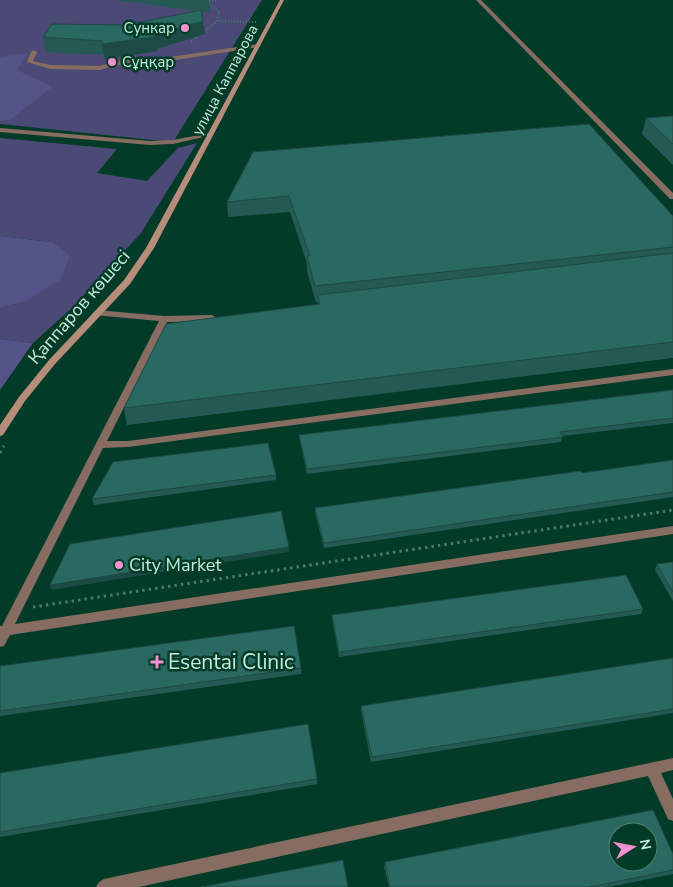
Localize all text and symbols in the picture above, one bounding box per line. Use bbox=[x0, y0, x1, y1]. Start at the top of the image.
place label: Сункар bbox=[124, 18, 175, 38]
street label: улица Каппарова bbox=[187, 21, 263, 139]
marker: Сункар bbox=[179, 22, 191, 34]
place label: Сұңқар bbox=[122, 52, 174, 72]
marker: Сұңқар bbox=[106, 56, 118, 68]
street label: Қаппаров көшесі bbox=[23, 245, 135, 369]
place label: City Market bbox=[129, 553, 222, 577]
marker: City Market bbox=[113, 559, 125, 571]
place label: Esentai Clinic bbox=[168, 648, 294, 676]
marker: Esentai Clinic bbox=[150, 655, 164, 669]
north arrow bbox=[608, 822, 658, 872]
text: N bbox=[635, 838, 656, 852]

